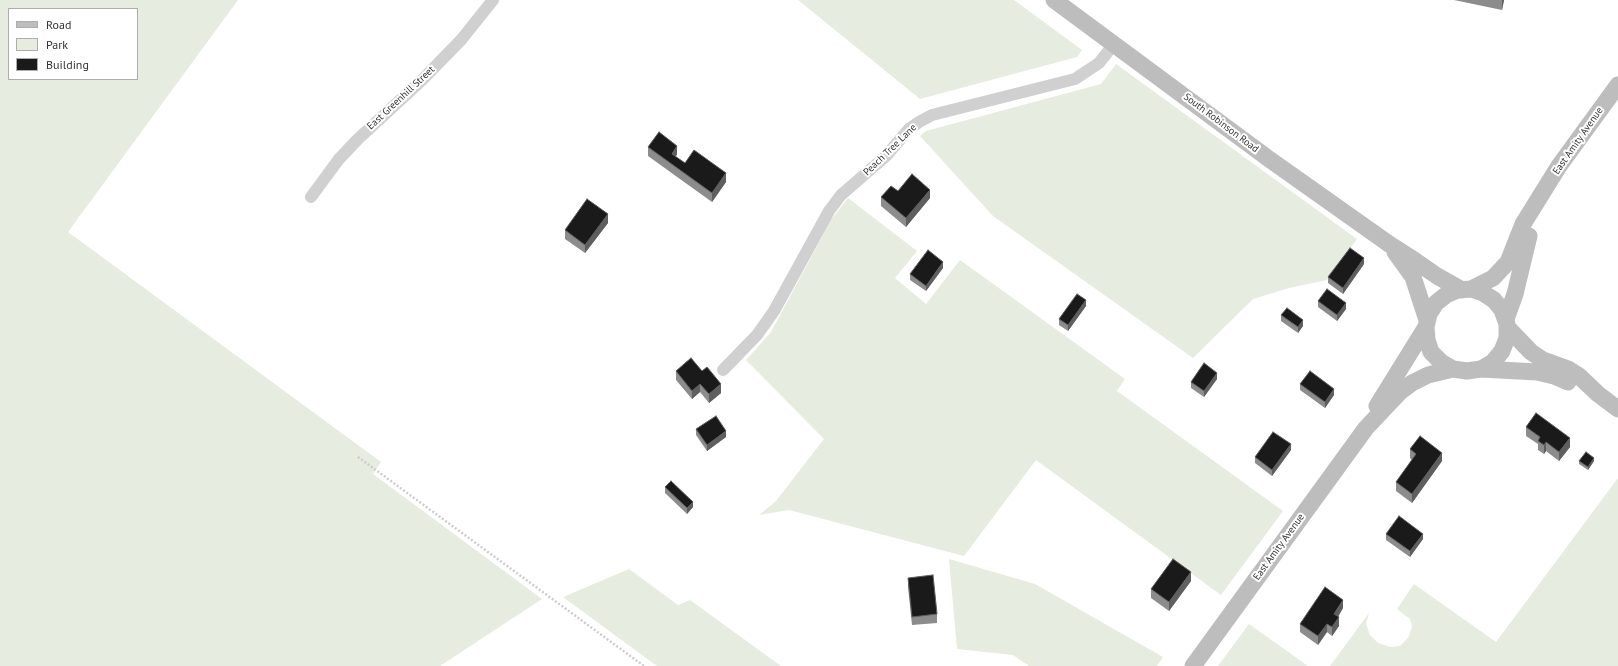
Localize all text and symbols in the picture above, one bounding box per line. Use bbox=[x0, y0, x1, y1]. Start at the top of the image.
legend bbox=[8, 8, 138, 80]
text: Road bbox=[46, 17, 71, 32]
text: Park bbox=[46, 37, 68, 52]
text: Building bbox=[46, 57, 89, 72]
street label: East Greenhill Street bbox=[365, 64, 437, 132]
street label: South Robinson Road bbox=[1181, 91, 1261, 155]
street label: East Amity Avenue bbox=[1550, 105, 1606, 177]
street label: Peach Tree Lane bbox=[861, 122, 919, 178]
street label: East Amity Avenue bbox=[1251, 511, 1307, 583]

